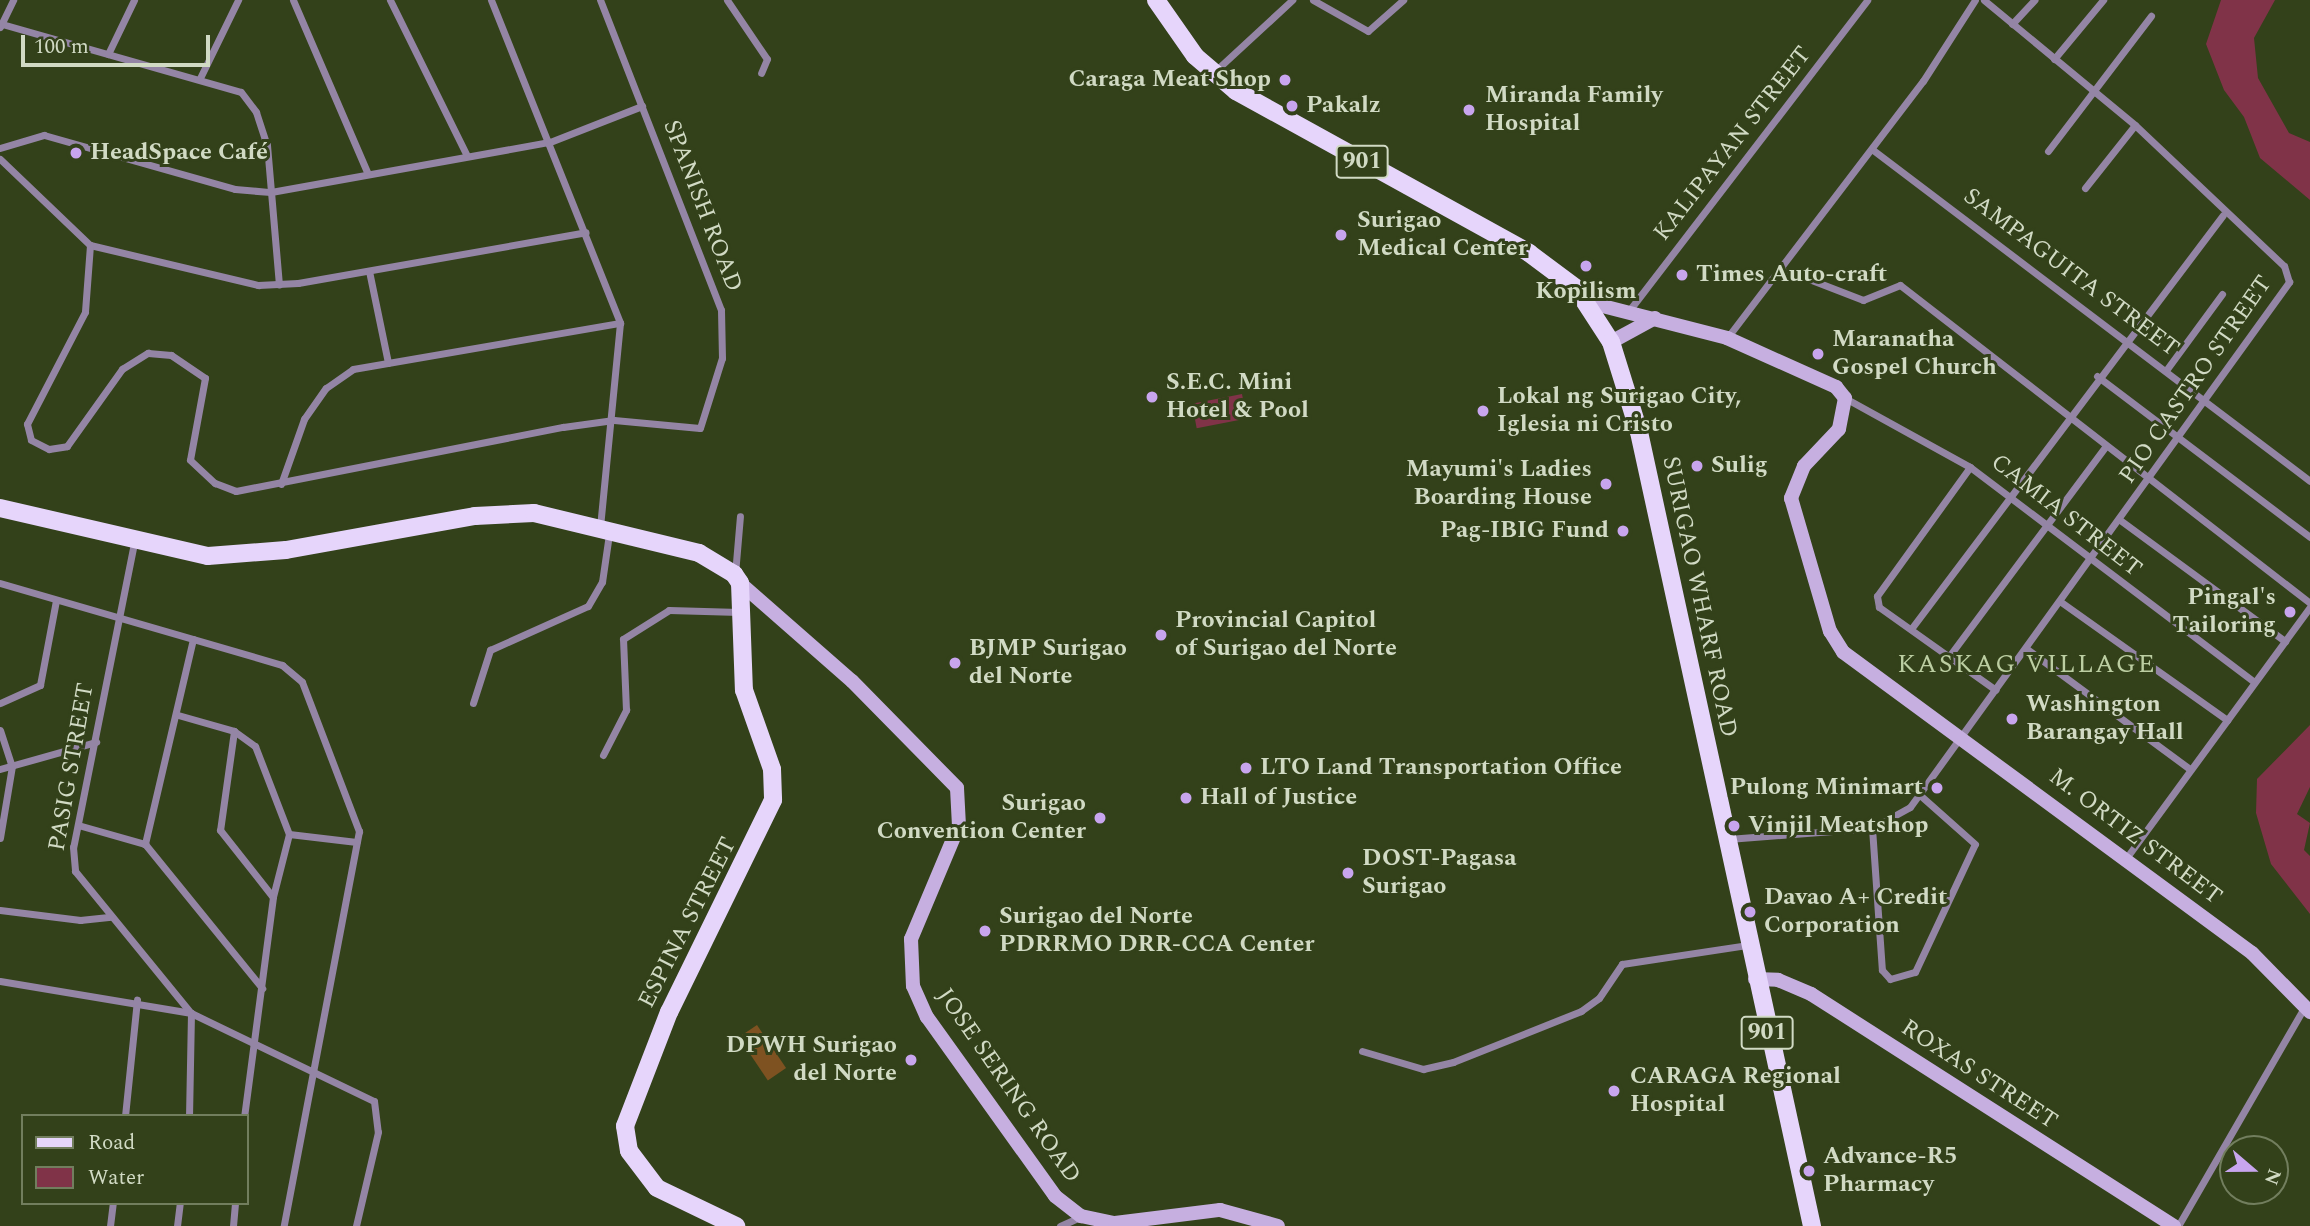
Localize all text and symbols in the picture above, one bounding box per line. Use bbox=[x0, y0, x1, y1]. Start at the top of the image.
scale bar bbox=[24, 21, 214, 65]
text: 100 m bbox=[34, 31, 89, 63]
street label: KALIPAYAN STREET bbox=[1648, 41, 1818, 247]
place label: Caraga Meat Shop bbox=[1068, 66, 1271, 94]
marker: Caraga Meat Shop bbox=[1277, 72, 1293, 88]
place label: Miranda Family Hospital bbox=[1485, 82, 1663, 138]
place label: Pakalz bbox=[1306, 92, 1381, 120]
marker: Pakalz bbox=[1284, 98, 1300, 114]
marker: Miranda Family Hospital bbox=[1459, 100, 1479, 120]
street label: SPANISH ROAD bbox=[656, 116, 748, 296]
place label: HeadSpace Café bbox=[90, 139, 268, 167]
road number: 901 bbox=[1334, 142, 1390, 182]
marker: HeadSpace Café bbox=[68, 145, 84, 161]
street label: SAMPAGUITA STREET bbox=[1957, 182, 2185, 364]
place label: Surigao Medical Center bbox=[1357, 207, 1528, 263]
marker: Surigao Medical Center bbox=[1331, 225, 1351, 245]
marker: Kopilism bbox=[1578, 258, 1594, 274]
place label: Times Auto-craft bbox=[1696, 261, 1887, 289]
marker: Times Auto-craft bbox=[1674, 267, 1690, 283]
street label: PIO CASTRO STREET bbox=[2113, 270, 2279, 490]
place label: Kopilism bbox=[1535, 278, 1637, 306]
place label: Maranatha Gospel Church bbox=[1832, 326, 1997, 382]
marker: Maranatha Gospel Church bbox=[1810, 346, 1826, 362]
place label: S.E.C. Mini Hotel & Pool bbox=[1166, 369, 1309, 425]
place label: Lokal ng Surigao City, Iglesia ni Cristo bbox=[1497, 383, 1742, 439]
marker: S.E.C. Mini Hotel & Pool bbox=[1144, 389, 1160, 405]
marker: Lokal ng Surigao City, Iglesia ni Cristo bbox=[1475, 403, 1491, 419]
street label: CAMIA STREET bbox=[1985, 448, 2147, 584]
place label: Sulig bbox=[1711, 452, 1768, 480]
street label: SURIGAO WHARF ROAD bbox=[1655, 454, 1743, 740]
place label: Mayumi's Ladies Boarding House bbox=[1406, 456, 1592, 512]
marker: Sulig bbox=[1689, 458, 1705, 474]
marker: Mayumi's Ladies Boarding House bbox=[1598, 476, 1614, 492]
place label: Pag-IBIG Fund bbox=[1440, 517, 1609, 545]
marker: Pag-IBIG Fund bbox=[1615, 523, 1631, 539]
place label: Pingal's Tailoring bbox=[2173, 584, 2276, 640]
marker: Pingal's Tailoring bbox=[2282, 604, 2298, 620]
place label: Provincial Capitol of Surigao del Norte bbox=[1175, 607, 1397, 663]
marker: Provincial Capitol of Surigao del Norte bbox=[1153, 627, 1169, 643]
place label: BJMP Surigao del Norte bbox=[969, 635, 1127, 691]
district label: KASKAG VILLAGE bbox=[1899, 649, 2155, 681]
marker: BJMP Surigao del Norte bbox=[947, 655, 963, 671]
street label: PASIG STREET bbox=[43, 681, 101, 853]
place label: Washington Barangay Hall bbox=[2026, 691, 2184, 747]
marker: Washington Barangay Hall bbox=[2004, 711, 2020, 727]
place label: LTO Land Transportation Office bbox=[1260, 754, 1622, 782]
marker: LTO Land Transportation Office bbox=[1238, 760, 1254, 776]
street label: M. ORTIZ STREET bbox=[2043, 763, 2227, 911]
place label: Pulong Minimart bbox=[1730, 774, 1923, 802]
marker: Pulong Minimart bbox=[1929, 780, 1945, 796]
place label: Hall of Justice bbox=[1200, 784, 1357, 812]
place label: Surigao Convention Center bbox=[877, 790, 1086, 846]
marker: Hall of Justice bbox=[1178, 790, 1194, 806]
marker: Surigao Convention Center bbox=[1092, 810, 1108, 826]
place label: Vinjil Meatshop bbox=[1748, 812, 1928, 840]
marker: Vinjil Meatshop bbox=[1726, 818, 1742, 834]
street label: ESPINA STREET bbox=[633, 833, 743, 1013]
place label: DOST-Pagasa Surigao bbox=[1362, 845, 1517, 901]
marker: DOST-Pagasa Surigao bbox=[1340, 865, 1356, 881]
place label: Davao A+ Credit Corporation bbox=[1764, 884, 1947, 940]
place label: Surigao del Norte PDRRMO DRR-CCA Center bbox=[999, 903, 1315, 959]
marker: Davao A+ Credit Corporation bbox=[1742, 904, 1758, 920]
marker: Surigao del Norte PDRRMO DRR-CCA Center bbox=[977, 923, 993, 939]
street label: JOSE SERING ROAD bbox=[930, 983, 1086, 1189]
road number: 901 bbox=[1739, 1014, 1795, 1052]
street label: ROXAS STREET bbox=[1895, 1014, 2063, 1136]
place label: DPWH Surigao del Norte bbox=[726, 1032, 897, 1088]
marker: DPWH Surigao del Norte bbox=[903, 1052, 919, 1068]
place label: CARAGA Regional Hospital bbox=[1630, 1063, 1841, 1119]
marker: CARAGA Regional Hospital bbox=[1604, 1081, 1624, 1101]
legend bbox=[21, 1114, 248, 1205]
text: Road bbox=[88, 1127, 135, 1159]
north arrow bbox=[2219, 1135, 2289, 1205]
place label: Advance-R5 Pharmacy bbox=[1823, 1143, 1957, 1199]
text: Water bbox=[88, 1162, 144, 1194]
marker: Advance-R5 Pharmacy bbox=[1801, 1163, 1817, 1179]
text: N bbox=[2256, 1164, 2289, 1189]

